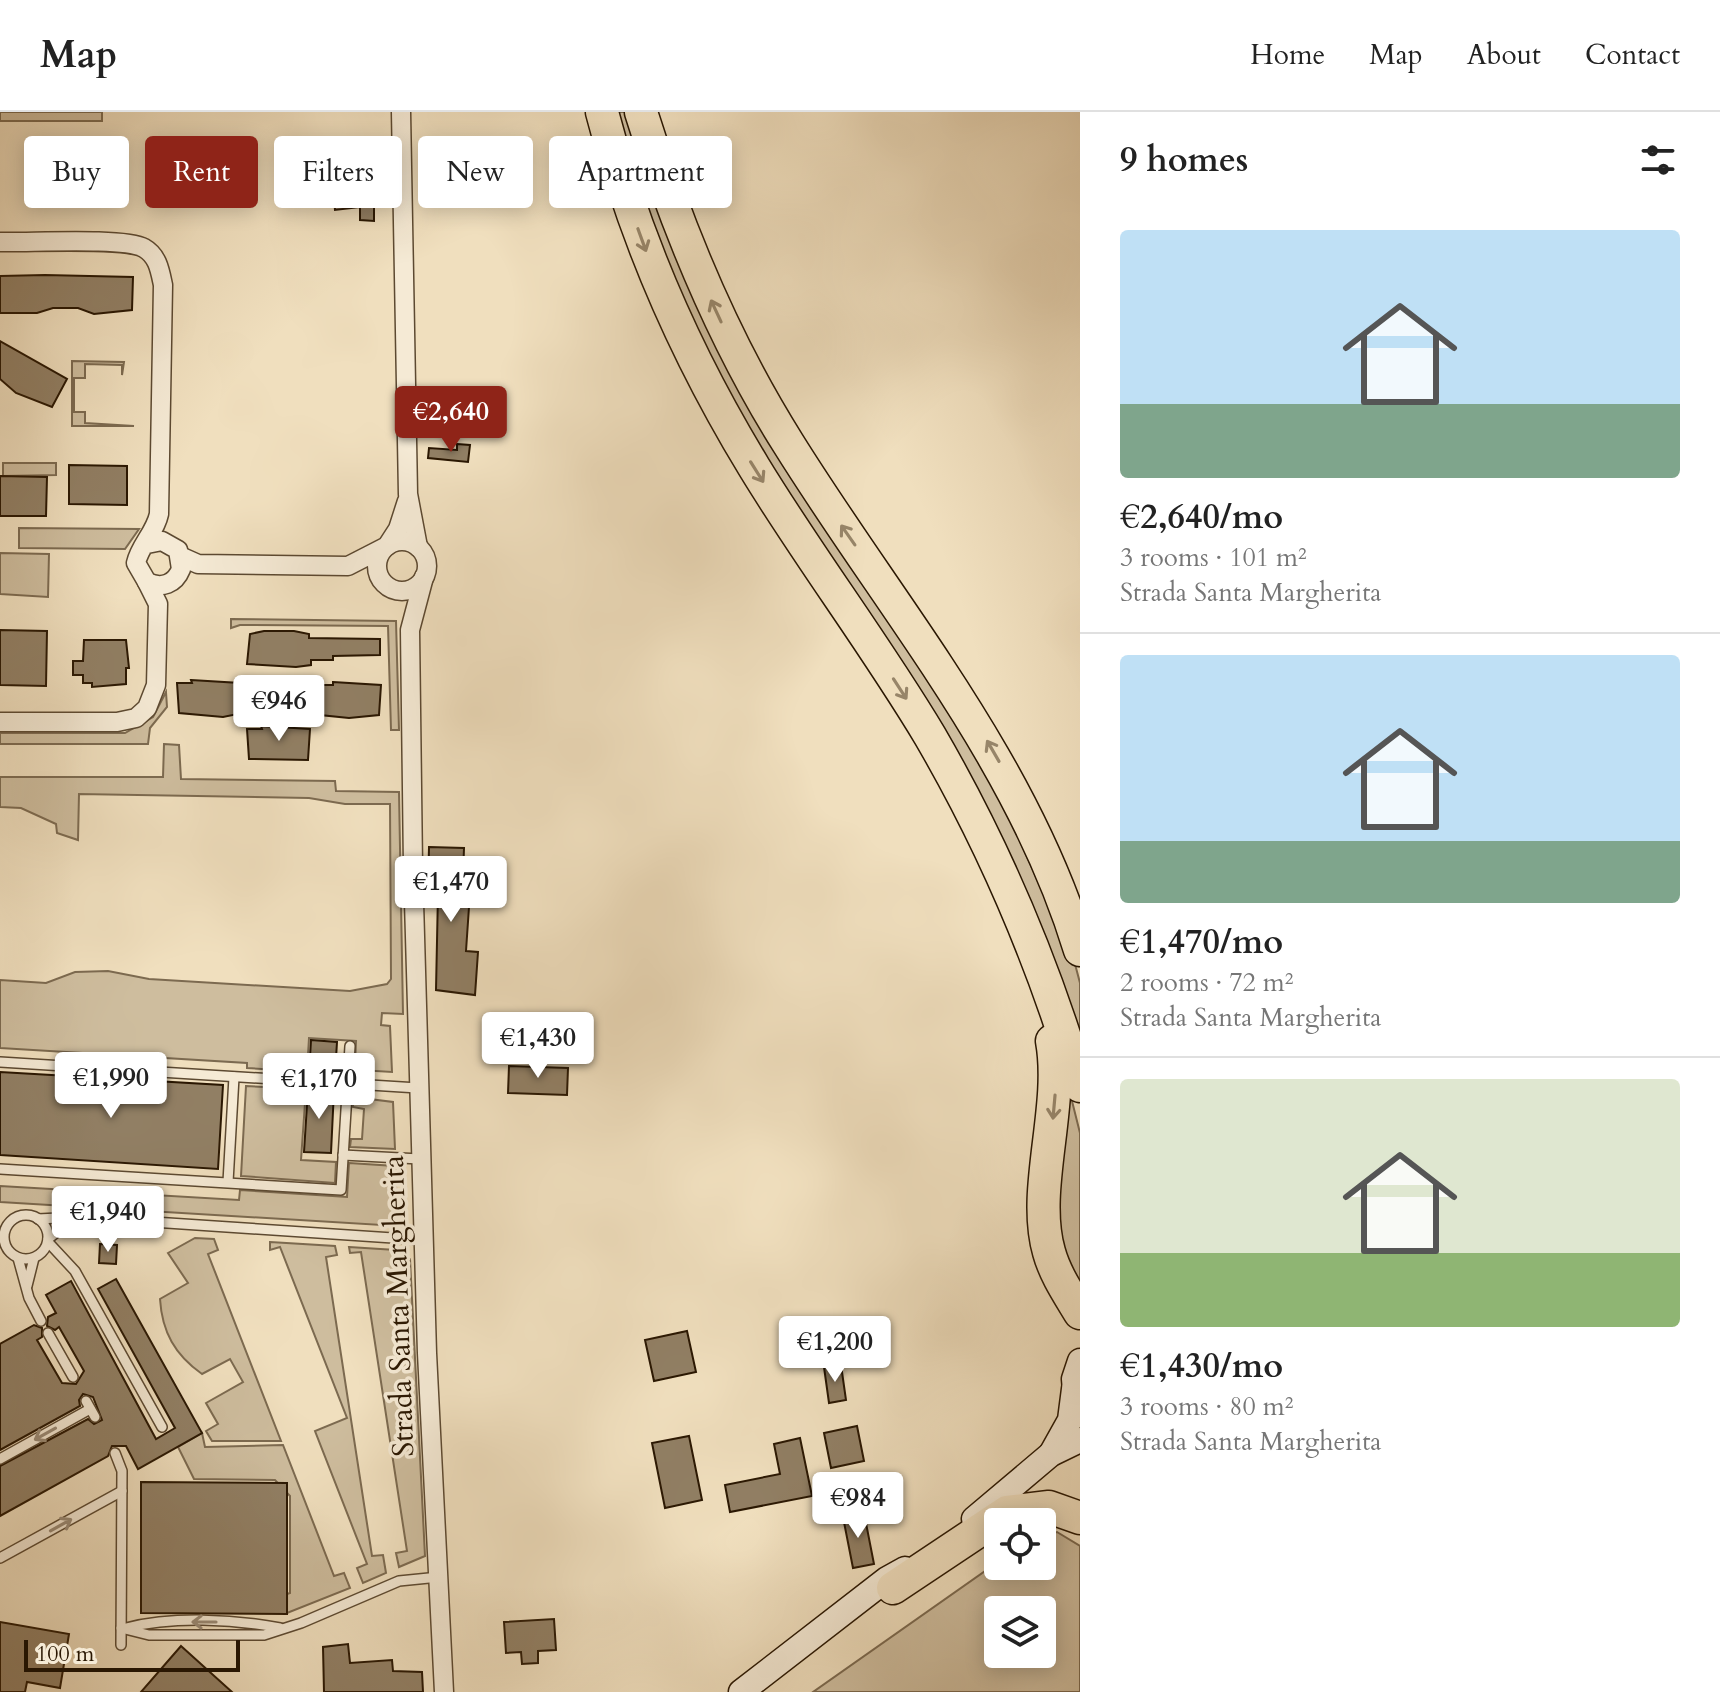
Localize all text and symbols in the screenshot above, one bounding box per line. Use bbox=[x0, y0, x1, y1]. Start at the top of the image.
text: Map bbox=[40, 29, 117, 81]
text: Home bbox=[1250, 36, 1325, 74]
text: Map bbox=[1369, 36, 1423, 74]
text: About bbox=[1467, 36, 1541, 74]
text: Contact bbox=[1585, 36, 1680, 74]
chip: Buy bbox=[24, 136, 129, 208]
chip: Rent bbox=[145, 136, 258, 208]
chip: Filters bbox=[274, 136, 402, 208]
chip: New bbox=[418, 136, 533, 208]
chip: Apartment bbox=[549, 136, 732, 208]
text: 9 homes bbox=[1120, 137, 1248, 183]
icon: filters bbox=[1636, 138, 1680, 182]
one-way arrow bbox=[636, 227, 651, 252]
icon: home bbox=[1328, 282, 1472, 426]
one-way arrow bbox=[708, 300, 723, 324]
pin: €2,640 bbox=[386, 386, 516, 454]
text: €2,640 bbox=[413, 394, 489, 429]
one-way arrow bbox=[750, 460, 766, 483]
text: €2,640/mo bbox=[1120, 494, 1283, 540]
one-way arrow bbox=[840, 524, 856, 546]
text: 3 rooms · 101 m² bbox=[1120, 540, 1307, 575]
text: Strada Santa Margherita bbox=[1120, 575, 1382, 610]
pin: €946 bbox=[232, 675, 326, 743]
one-way arrow bbox=[892, 678, 909, 700]
text: €946 bbox=[251, 683, 307, 718]
icon: home bbox=[1328, 707, 1472, 851]
one-way arrow bbox=[985, 740, 1001, 763]
pin: €1,470 bbox=[386, 856, 516, 924]
text: €1,470 bbox=[413, 864, 489, 899]
text: €1,470/mo bbox=[1120, 919, 1283, 965]
text: 2 rooms · 72 m² bbox=[1120, 965, 1293, 1000]
text: Strada Santa Margherita bbox=[1120, 1000, 1382, 1035]
pin: €1,430 bbox=[473, 1012, 603, 1080]
text: €1,430 bbox=[500, 1020, 576, 1055]
pin: €1,990 bbox=[46, 1052, 176, 1120]
pin: €1,170 bbox=[254, 1053, 384, 1121]
text: €1,990 bbox=[73, 1060, 149, 1095]
text: €1,170 bbox=[281, 1061, 357, 1096]
one-way arrow bbox=[1046, 1093, 1061, 1120]
icon: home bbox=[1328, 1131, 1472, 1275]
street label: Strada Santa Margherita bbox=[373, 1154, 424, 1458]
pin: €1,940 bbox=[43, 1186, 173, 1254]
text: €1,940 bbox=[70, 1194, 146, 1229]
pin: €1,200 bbox=[770, 1316, 900, 1384]
text: €1,200 bbox=[797, 1324, 873, 1359]
text: €1,430/mo bbox=[1120, 1343, 1283, 1389]
text: 3 rooms · 80 m² bbox=[1120, 1389, 1293, 1424]
text: Strada Santa Margherita bbox=[1120, 1424, 1382, 1459]
one-way arrow bbox=[34, 1426, 57, 1442]
pin: €984 bbox=[811, 1472, 905, 1540]
text: €984 bbox=[830, 1480, 886, 1515]
map controls bbox=[984, 1508, 1056, 1668]
button: locate bbox=[984, 1508, 1056, 1580]
one-way arrow bbox=[49, 1516, 72, 1532]
button: layers bbox=[984, 1596, 1056, 1668]
one-way arrow bbox=[191, 1614, 218, 1630]
scale bar bbox=[24, 1636, 240, 1672]
text: 100 m bbox=[36, 1639, 94, 1669]

